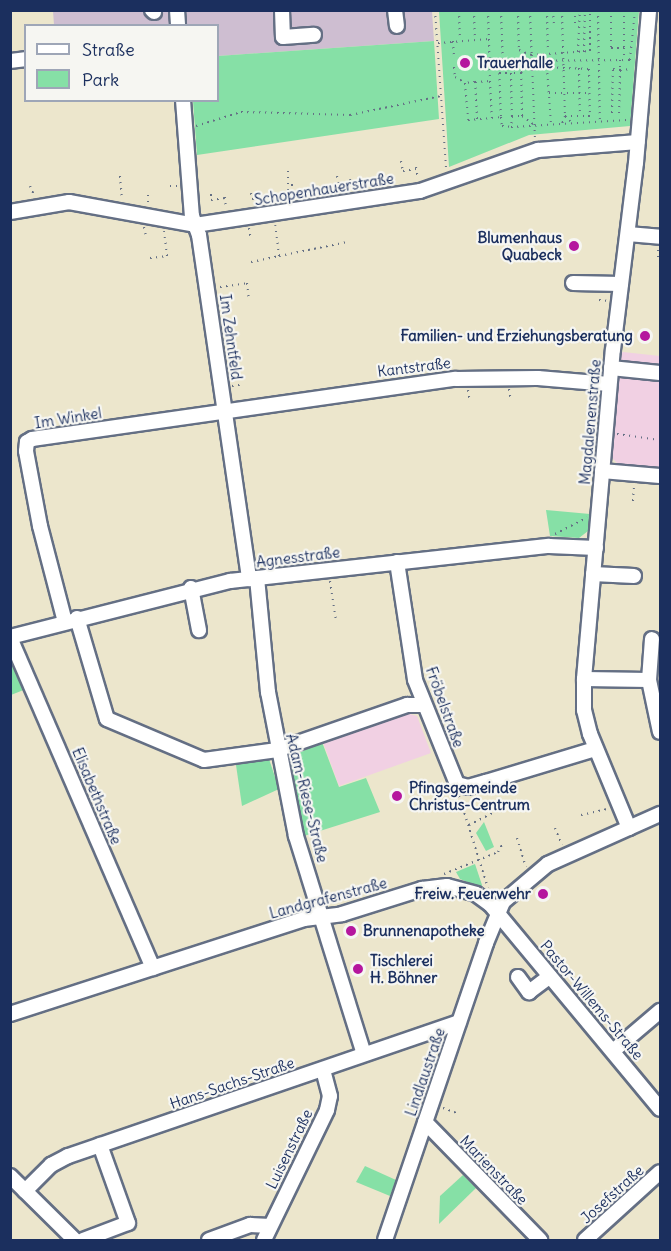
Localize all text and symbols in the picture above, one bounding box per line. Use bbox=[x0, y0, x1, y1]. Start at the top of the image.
legend bbox=[24, 24, 219, 102]
text: Straße bbox=[82, 38, 135, 61]
place label: Trauerhalle bbox=[477, 54, 553, 72]
marker: Trauerhalle bbox=[458, 56, 472, 70]
text: Park bbox=[82, 68, 119, 91]
street label: Schopenhauerstraße bbox=[253, 169, 395, 209]
place label: Blumenhaus Quabeck bbox=[477, 228, 562, 263]
marker: Blumenhaus Quabeck bbox=[567, 239, 581, 253]
street label: Im Zehntfeld bbox=[216, 293, 246, 381]
place label: Familien- und Erziehungsberatung bbox=[401, 327, 633, 345]
marker: Familien- und Erziehungsberatung bbox=[638, 329, 652, 343]
street label: Kantstraße bbox=[376, 354, 452, 380]
street label: Magdalenenstraße bbox=[576, 359, 604, 485]
street label: Im Winkel bbox=[33, 404, 103, 432]
street label: Agnesstraße bbox=[255, 543, 341, 571]
street label: Fröbelstraße bbox=[422, 664, 468, 750]
street label: Adam-Riese-Straße bbox=[282, 732, 332, 864]
street label: Elisabethstraße bbox=[68, 745, 126, 847]
place label: Pfingsgemeinde Christus-Centrum bbox=[409, 778, 530, 813]
marker: Pfingsgemeinde Christus-Centrum bbox=[390, 789, 404, 803]
street label: Landgrafenstraße bbox=[267, 874, 389, 922]
place label: Freiw. Feuerwehr bbox=[415, 885, 531, 903]
marker: Freiw. Feuerwehr bbox=[536, 887, 550, 901]
place label: Brunnenapotheke bbox=[363, 922, 485, 940]
marker: Brunnenapotheke bbox=[344, 924, 358, 938]
street label: Pastor-Willems-Straße bbox=[537, 937, 647, 1063]
place label: Tischlerei H. Böhner bbox=[370, 951, 437, 986]
marker: Tischlerei H. Böhner bbox=[351, 962, 365, 976]
street label: Lindlaustraße bbox=[401, 1025, 449, 1119]
street label: Hans-Sachs-Straße bbox=[167, 1053, 297, 1113]
street label: Luisenstraße bbox=[262, 1106, 316, 1192]
street label: Marienstraße bbox=[456, 1132, 532, 1208]
street label: Josefstraße bbox=[577, 1161, 647, 1227]

